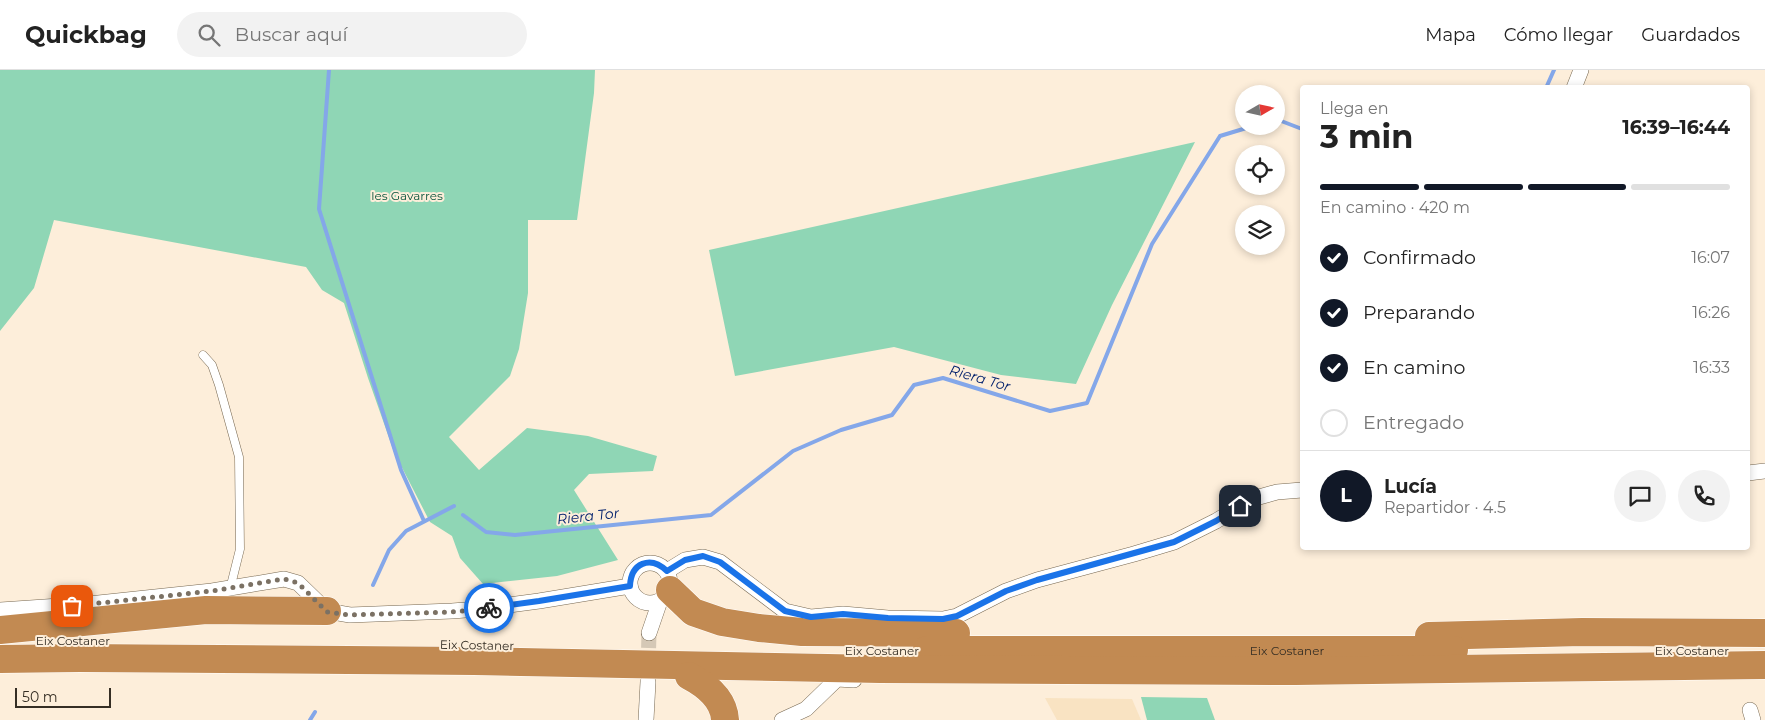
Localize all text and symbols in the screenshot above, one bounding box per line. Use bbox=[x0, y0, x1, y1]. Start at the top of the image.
search box bbox=[177, 12, 527, 57]
text: Quickbag bbox=[25, 20, 147, 49]
icon: search bbox=[195, 21, 223, 49]
text: Buscar aquí bbox=[235, 23, 348, 46]
text: Mapa bbox=[1425, 24, 1476, 46]
text: Cómo llegar bbox=[1504, 24, 1613, 46]
text: Guardados bbox=[1641, 24, 1740, 46]
north arrow bbox=[1235, 85, 1285, 135]
map controls bbox=[1235, 85, 1285, 255]
text: Llega en bbox=[1320, 99, 1388, 118]
text: 16:39–16:44 bbox=[1622, 116, 1730, 139]
text: 3 min bbox=[1320, 117, 1413, 156]
button: locate bbox=[1235, 145, 1285, 195]
park label: les Gavarres bbox=[371, 188, 443, 203]
text: En camino · 420 m bbox=[1320, 198, 1470, 217]
button: layers bbox=[1235, 205, 1285, 255]
icon: check bbox=[1320, 244, 1348, 272]
text: Confirmado bbox=[1363, 246, 1476, 269]
text: 16:07 bbox=[1691, 248, 1730, 267]
icon: check bbox=[1320, 299, 1348, 327]
text: Preparando bbox=[1363, 301, 1475, 324]
text: 16:26 bbox=[1692, 303, 1730, 322]
icon: check bbox=[1320, 354, 1348, 382]
text: En camino bbox=[1363, 356, 1465, 379]
text: 16:33 bbox=[1693, 358, 1730, 377]
water label: Riera Tor bbox=[947, 361, 1013, 395]
text: Entregado bbox=[1363, 411, 1464, 434]
button: chat bbox=[1614, 470, 1666, 522]
button: phone bbox=[1678, 470, 1730, 522]
text: Lucía bbox=[1384, 475, 1437, 498]
text: L bbox=[1340, 484, 1352, 507]
pin bbox=[1219, 485, 1261, 527]
icon: home bbox=[1226, 492, 1254, 520]
text: Repartidor · 4.5 bbox=[1384, 498, 1506, 517]
water label: Riera Tor bbox=[556, 504, 620, 528]
courier bbox=[464, 583, 514, 633]
pin bbox=[51, 585, 93, 627]
icon: bag bbox=[58, 592, 86, 620]
icon: bike bbox=[475, 594, 503, 622]
street label: Eix Costaner bbox=[36, 633, 110, 648]
street label: Eix Costaner bbox=[440, 637, 514, 653]
street label: Eix Costaner bbox=[845, 643, 919, 658]
street label: Eix Costaner bbox=[1250, 643, 1324, 658]
street label: Eix Costaner bbox=[1655, 643, 1729, 658]
scale bar bbox=[15, 685, 111, 708]
text: 50 m bbox=[22, 688, 58, 706]

